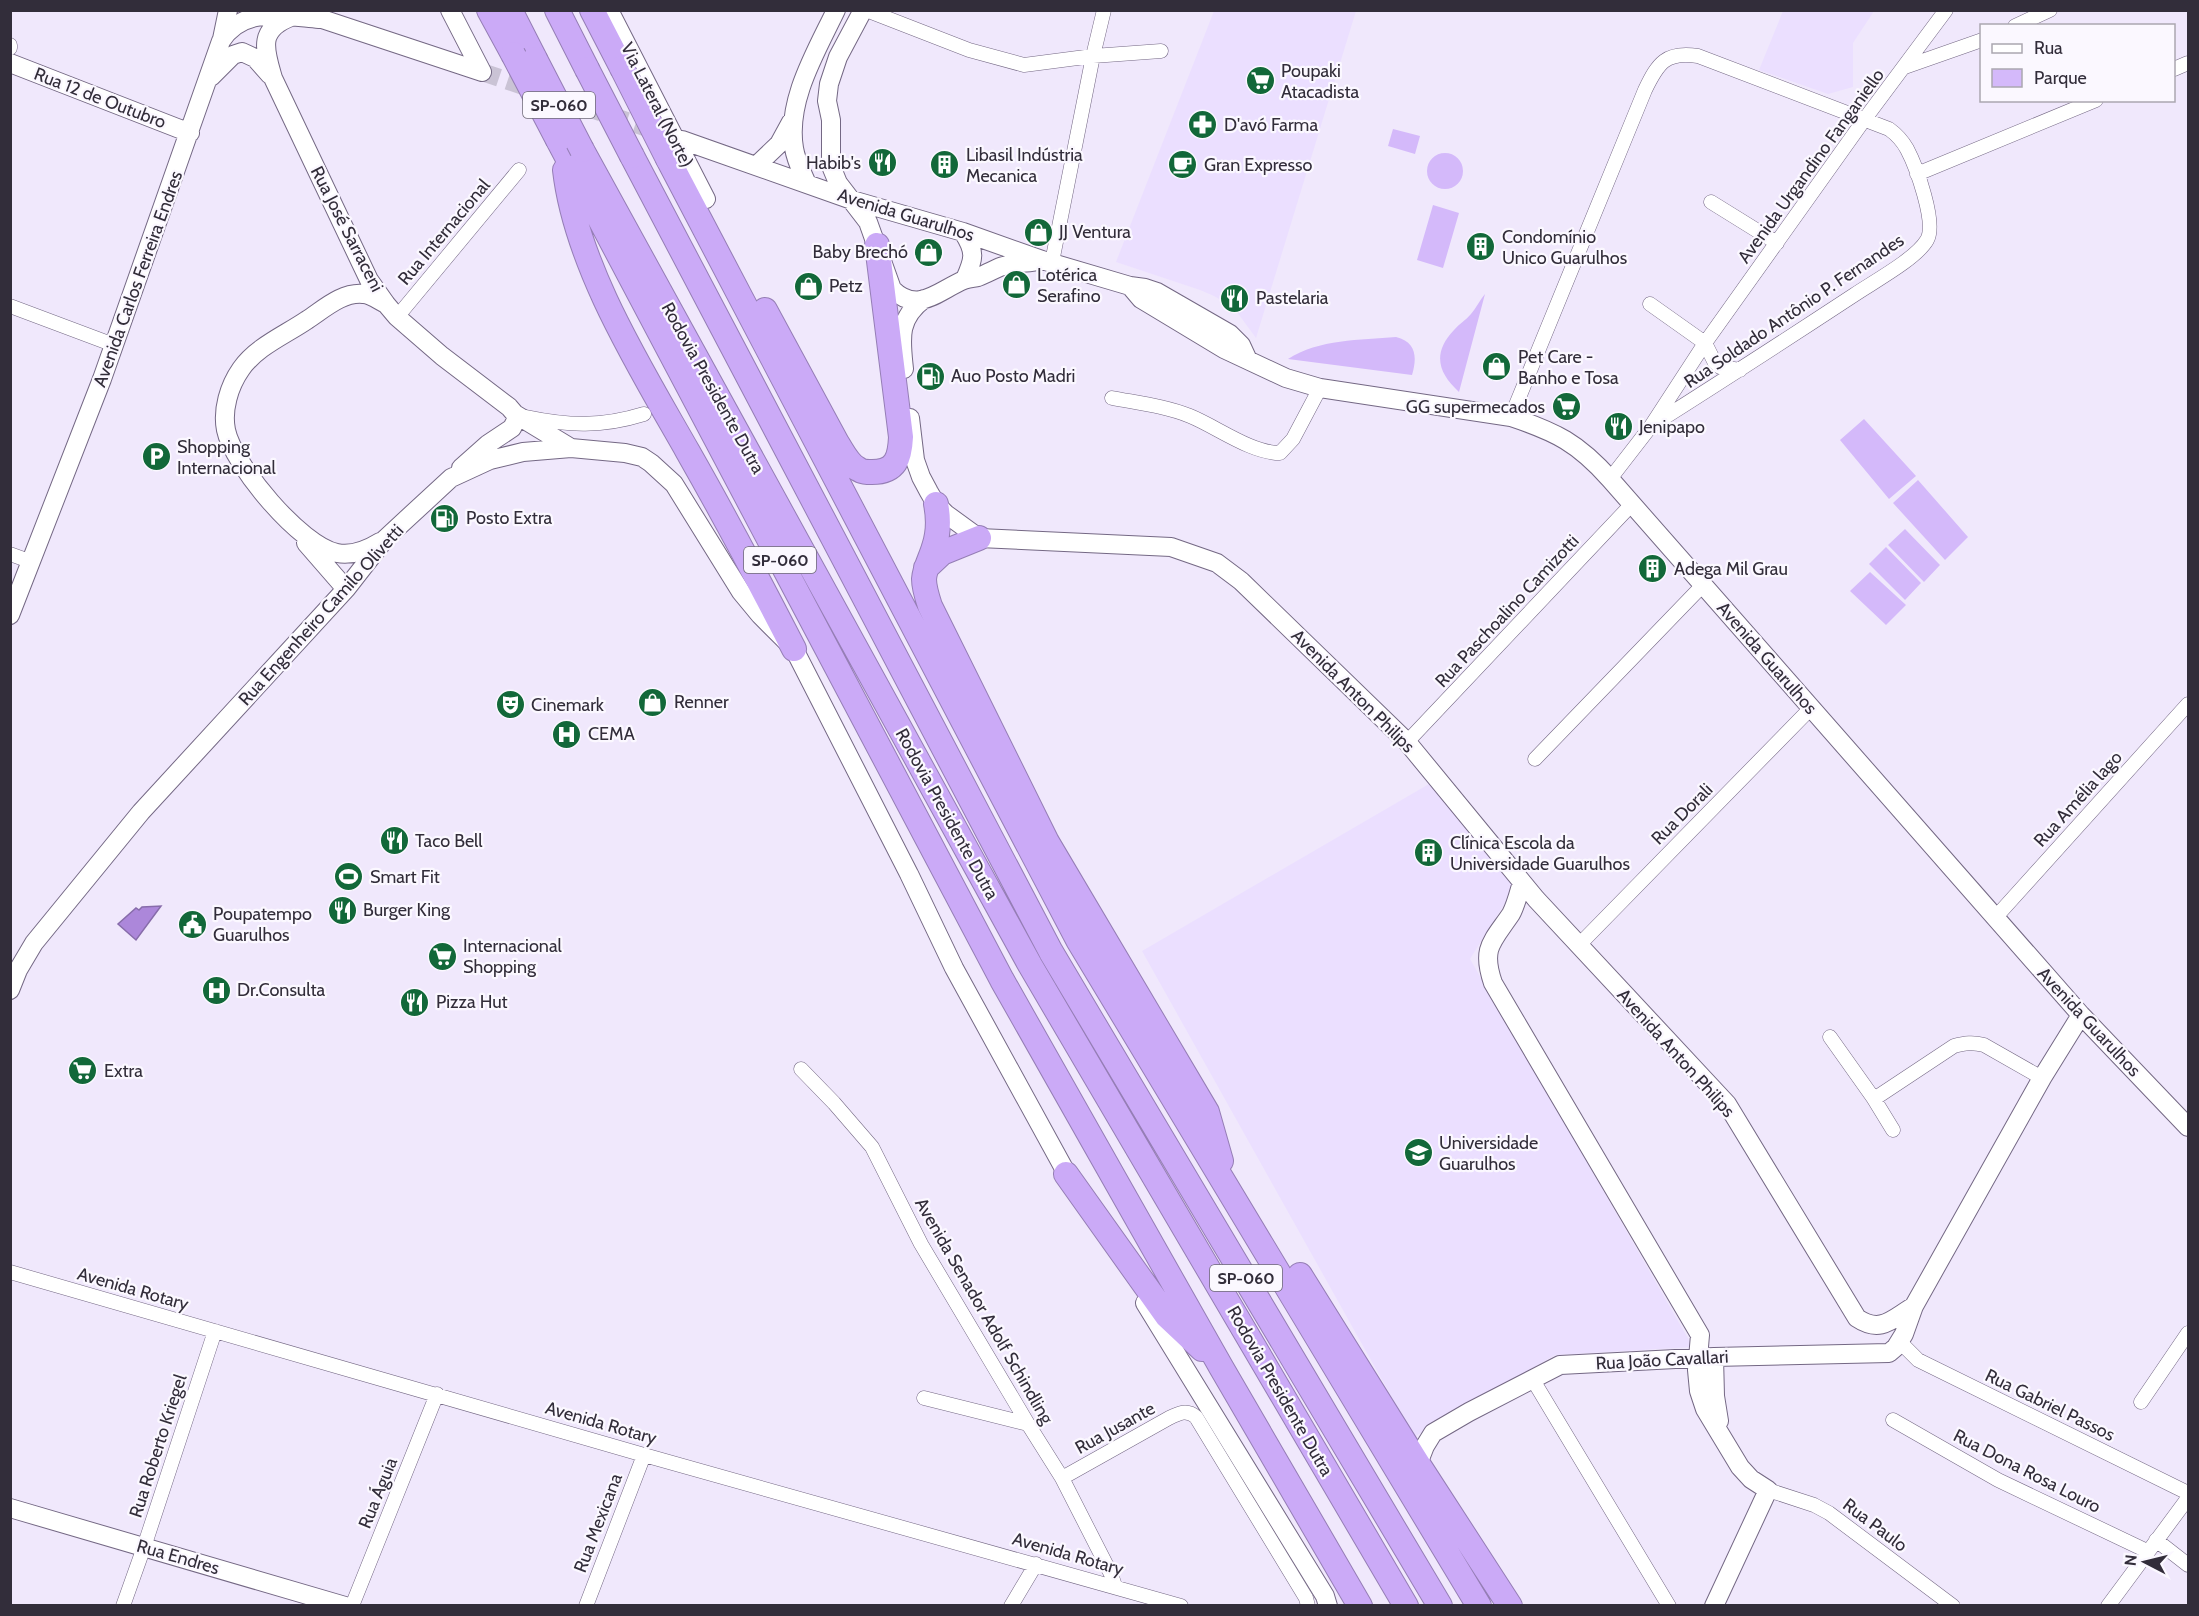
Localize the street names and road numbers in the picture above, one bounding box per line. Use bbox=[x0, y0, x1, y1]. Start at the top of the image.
street label: Via Lateral (Norte) bbox=[616, 39, 698, 171]
street label: Rua 12 de Outubro bbox=[31, 63, 169, 133]
street label: Avenida Urgandino Fanganiello bbox=[1733, 64, 1889, 267]
road number: SP-060 bbox=[523, 92, 595, 118]
street label: Rua José Sarraceni bbox=[306, 163, 388, 295]
street label: Avenida Carlos Ferreira Endres bbox=[89, 168, 187, 390]
street label: Rua Internacional bbox=[393, 174, 495, 289]
street label: Avenida Guarulhos bbox=[835, 184, 977, 246]
street label: Rua Soldado Antônio P. Fernandes bbox=[1680, 229, 1908, 393]
street label: Rodovia Presidente Dutra bbox=[657, 298, 769, 478]
street label: Rua Engenheiro Camilo Olivetti bbox=[234, 520, 408, 710]
street label: Rua Paschoalino Camizotti bbox=[1430, 530, 1584, 692]
road number: SP-060 bbox=[744, 547, 816, 573]
street label: Avenida Guarulhos bbox=[1712, 597, 1822, 719]
street label: Avenida Anton Philips bbox=[1287, 625, 1419, 757]
street label: Rodovia Presidente Dutra bbox=[891, 724, 1003, 904]
street label: Rua Amélia lago bbox=[2029, 746, 2127, 851]
street label: Rua Dorali bbox=[1647, 779, 1717, 849]
street label: Avenida Guarulhos bbox=[2033, 963, 2145, 1081]
street label: Avenida Anton Philips bbox=[1613, 984, 1739, 1122]
street label: Avenida Senador Adolf Schindling bbox=[910, 1194, 1058, 1429]
street label: Avenida Rotary bbox=[75, 1263, 191, 1315]
road number: SP-060 bbox=[1210, 1265, 1282, 1291]
street label: Rodovia Presidente Dutra bbox=[1222, 1302, 1338, 1480]
street label: Rua João Cavallari bbox=[1595, 1346, 1729, 1374]
street label: Rua Gabriel Passos bbox=[1982, 1364, 2118, 1446]
street label: Rua Roberto Kriegel bbox=[124, 1371, 192, 1520]
street label: Avenida Rotary bbox=[543, 1397, 659, 1449]
street label: Rua Jusante bbox=[1071, 1397, 1159, 1459]
street label: Rua Dona Rosa Louro bbox=[1950, 1424, 2104, 1518]
street label: Rua Águia bbox=[354, 1454, 402, 1532]
street label: Rua Mexicana bbox=[569, 1470, 627, 1576]
street label: Rua Paulo bbox=[1838, 1494, 1912, 1556]
street label: Avenida Rotary bbox=[1010, 1528, 1126, 1580]
street label: Rua Endres bbox=[134, 1535, 222, 1579]

